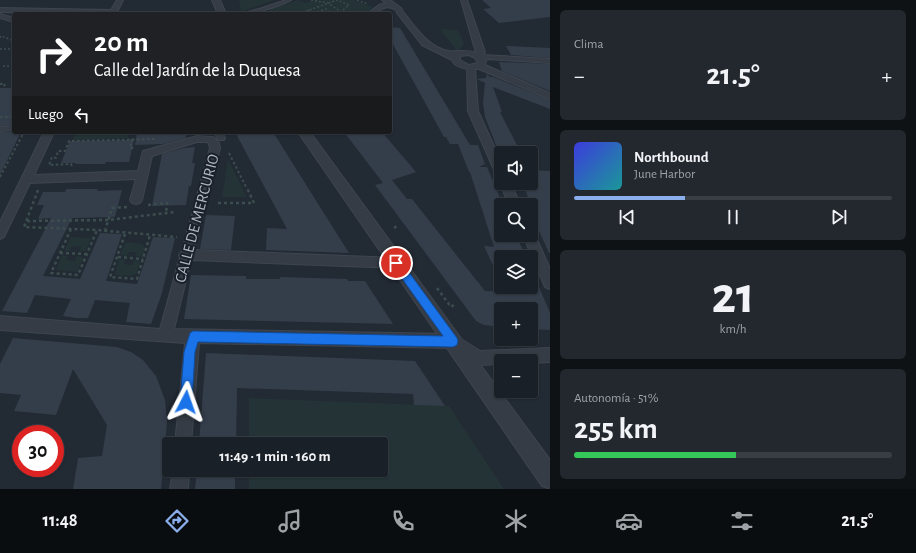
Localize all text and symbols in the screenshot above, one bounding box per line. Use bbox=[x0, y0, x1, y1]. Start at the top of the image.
icon: right bbox=[28, 28, 80, 80]
text: 20 m bbox=[94, 29, 149, 57]
text: Clima bbox=[574, 38, 604, 51]
text: 21.5° bbox=[706, 60, 760, 90]
text: Calle del Jardín de la Duquesa bbox=[94, 62, 301, 80]
text: − bbox=[574, 65, 585, 87]
text: + bbox=[881, 65, 892, 87]
icon: left bbox=[71, 104, 93, 126]
text: Luego bbox=[28, 107, 63, 122]
map controls bbox=[494, 146, 538, 398]
button: sound bbox=[494, 146, 538, 190]
text: Northbound bbox=[634, 150, 709, 165]
street label: CALLE DE MERCURIO bbox=[172, 152, 222, 284]
text: June Harbor bbox=[634, 168, 695, 181]
button: search bbox=[494, 198, 538, 242]
icon: previous bbox=[616, 206, 638, 228]
icon: pause bbox=[722, 206, 744, 228]
icon: next bbox=[828, 206, 850, 228]
pin bbox=[379, 246, 413, 280]
button: layers bbox=[494, 250, 538, 294]
icon: arrive bbox=[385, 252, 407, 274]
text: 21 bbox=[711, 270, 755, 322]
button: + bbox=[494, 302, 538, 346]
text: km/h bbox=[720, 323, 746, 336]
button: − bbox=[494, 354, 538, 398]
position arrow bbox=[165, 381, 207, 423]
text: Autonomía · 51% bbox=[574, 392, 659, 405]
text: 255 km bbox=[574, 414, 658, 444]
speed limit sign: 30 bbox=[12, 425, 64, 477]
text: 11:49 · 1 min · 160 m bbox=[219, 449, 331, 464]
icon: directions bbox=[163, 507, 191, 535]
icon: music bbox=[276, 507, 304, 535]
icon: phone bbox=[389, 507, 417, 535]
icon: climate bbox=[502, 507, 530, 535]
icon: car bbox=[615, 507, 643, 535]
icon: filters bbox=[728, 507, 756, 535]
text: 11:48 bbox=[43, 512, 78, 530]
text: 21.5° bbox=[841, 512, 873, 530]

